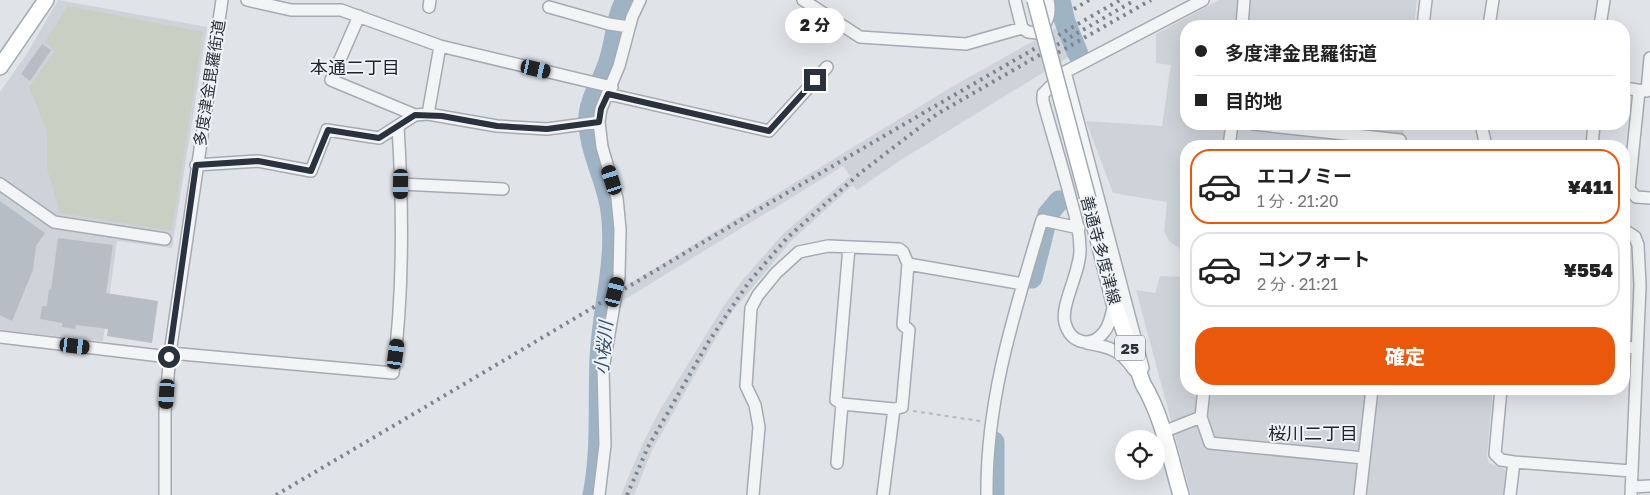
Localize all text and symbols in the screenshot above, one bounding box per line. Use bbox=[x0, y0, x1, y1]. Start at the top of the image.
callout: 2 分 bbox=[785, 8, 845, 42]
text: 2 分 bbox=[800, 15, 830, 35]
street label: 多度津金毘羅街道 bbox=[189, 18, 229, 148]
text: 多度津金毘羅街道 bbox=[1225, 41, 1377, 64]
district label: 本通二丁目 bbox=[310, 56, 400, 78]
car bbox=[519, 58, 552, 80]
route end bbox=[804, 69, 826, 91]
text: 目的地 bbox=[1225, 89, 1282, 112]
car bbox=[600, 163, 623, 197]
icon: car bbox=[1197, 164, 1242, 209]
text: エコノミー bbox=[1257, 164, 1352, 187]
car bbox=[393, 169, 408, 199]
text: ¥411 bbox=[1567, 175, 1613, 198]
text: 1 分 · 21:20 bbox=[1257, 191, 1339, 211]
street label: 善通寺多度津線 bbox=[1077, 193, 1125, 307]
icon: car bbox=[1197, 247, 1242, 292]
text: コンフォート bbox=[1257, 247, 1370, 270]
text: ¥554 bbox=[1564, 258, 1613, 281]
text: 2 分 · 21:21 bbox=[1257, 274, 1338, 294]
car bbox=[604, 276, 625, 308]
water label: 小桜川 bbox=[590, 318, 616, 376]
button: 確定 bbox=[1195, 327, 1615, 385]
road number: 25 bbox=[1115, 336, 1145, 360]
car bbox=[59, 337, 90, 355]
car bbox=[386, 338, 405, 370]
route start bbox=[158, 346, 180, 368]
car bbox=[158, 379, 175, 409]
district label: 桜川二丁目 bbox=[1268, 422, 1358, 444]
map controls bbox=[1115, 430, 1165, 480]
button: locate bbox=[1115, 430, 1165, 480]

